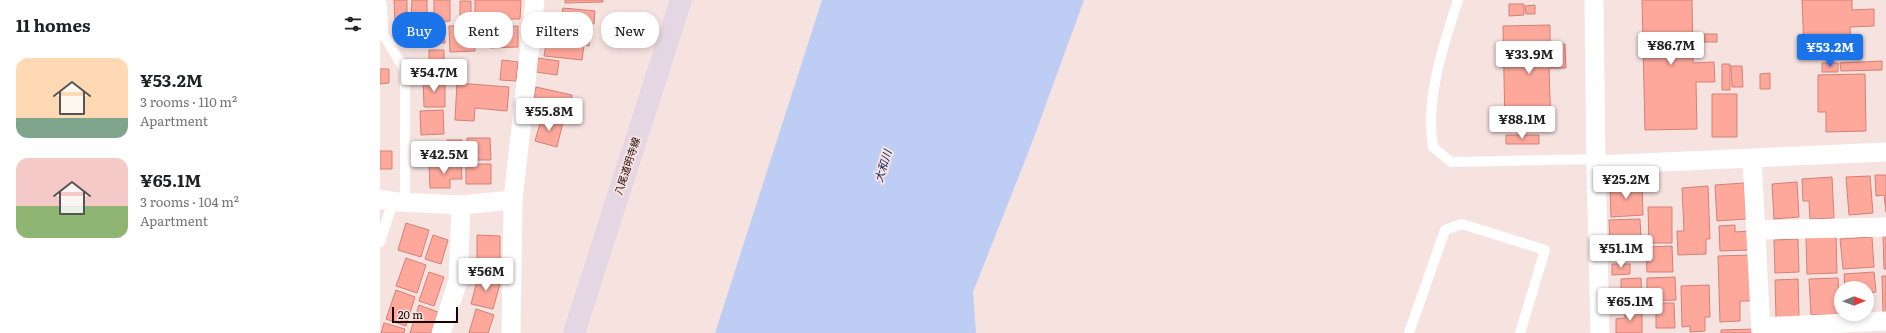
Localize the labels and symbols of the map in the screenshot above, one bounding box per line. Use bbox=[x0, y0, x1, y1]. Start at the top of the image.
pin: ¥86.7M bbox=[1638, 32, 1704, 66]
pin: ¥53.2M bbox=[1797, 34, 1863, 68]
pin: ¥33.9M bbox=[1496, 41, 1562, 75]
pin: ¥54.7M bbox=[401, 59, 467, 93]
pin: ¥55.8M bbox=[516, 98, 582, 132]
pin: ¥88.1M bbox=[1489, 106, 1555, 140]
street label: 八尾道明寺線 bbox=[610, 135, 643, 197]
pin: ¥42.5M bbox=[411, 141, 477, 175]
water label: 大和川 bbox=[870, 147, 895, 184]
pin: ¥25.2M bbox=[1593, 166, 1659, 200]
pin: ¥51.1M bbox=[1588, 235, 1654, 269]
pin: ¥56M bbox=[462, 258, 510, 292]
north arrow bbox=[1834, 281, 1874, 321]
pin: ¥65.1M bbox=[1597, 288, 1663, 322]
scale bar bbox=[392, 305, 458, 324]

